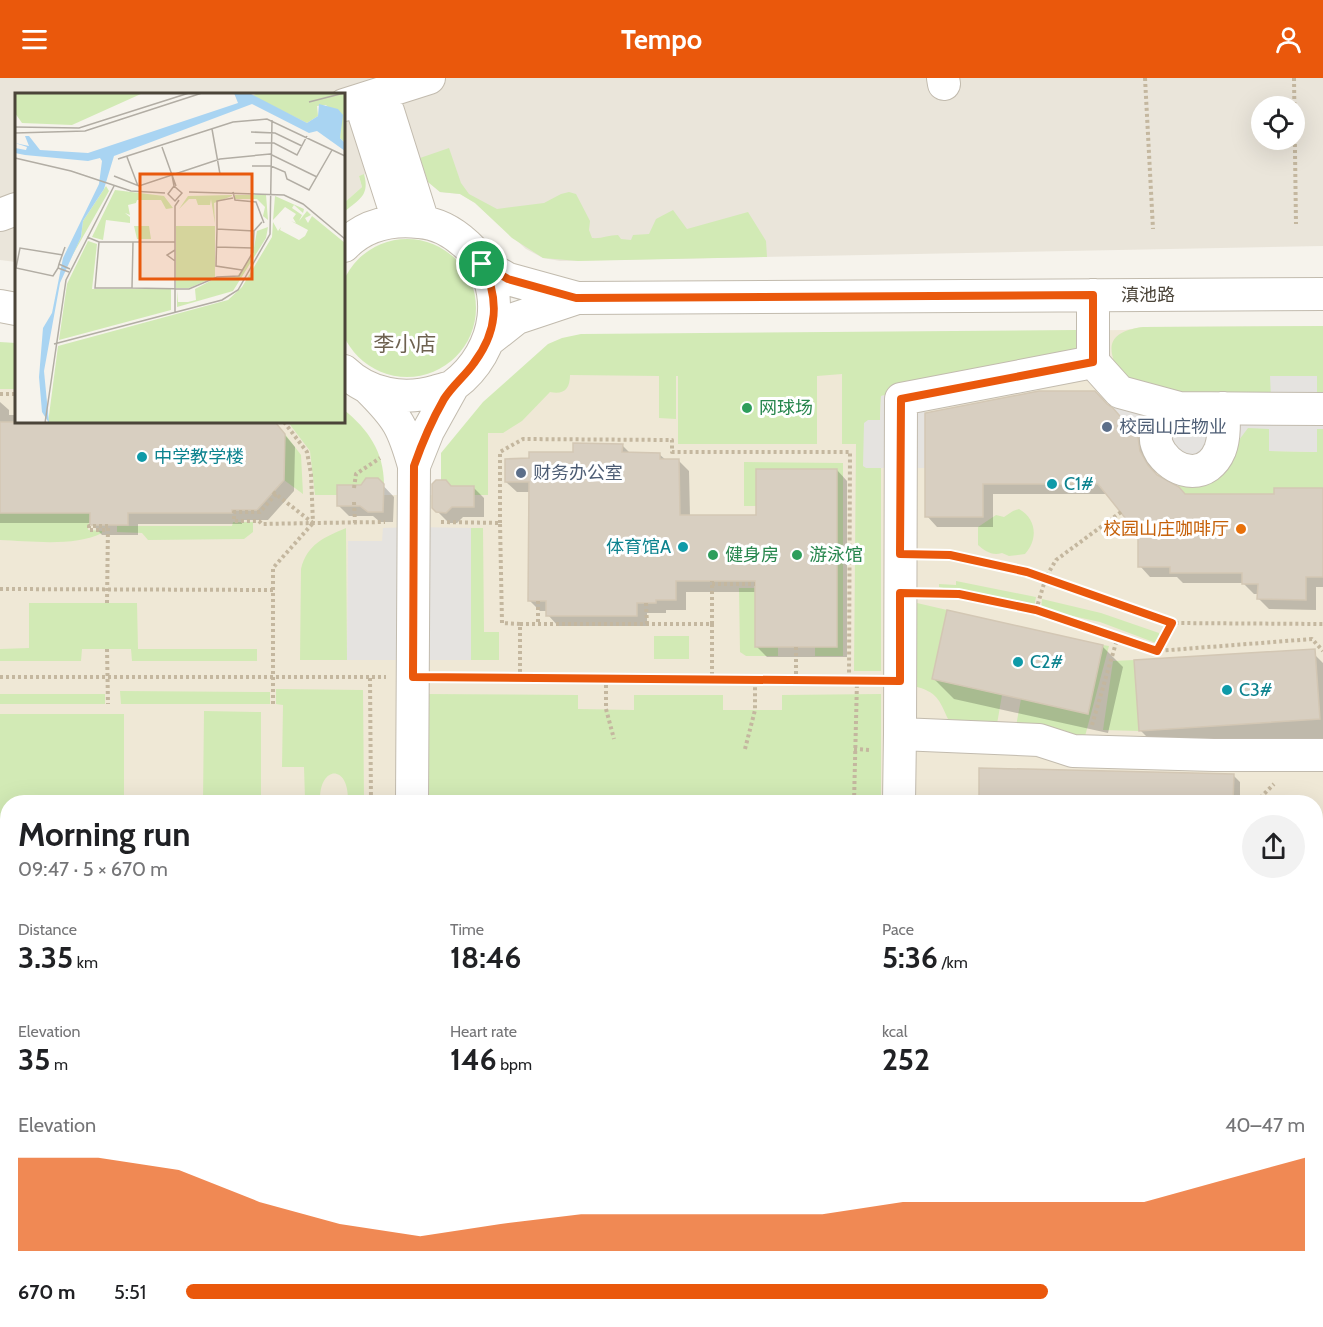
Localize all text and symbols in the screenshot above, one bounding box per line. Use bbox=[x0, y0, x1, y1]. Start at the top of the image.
icon: menu bbox=[18, 23, 51, 56]
text: Tempo bbox=[621, 23, 702, 56]
icon: person bbox=[1272, 23, 1305, 56]
inset map bbox=[15, 93, 345, 423]
map controls bbox=[1251, 96, 1305, 150]
button: locate bbox=[1251, 96, 1305, 150]
pin bbox=[456, 238, 507, 289]
icon: arrive bbox=[465, 247, 498, 280]
street label: 滇池路 bbox=[1121, 284, 1175, 306]
district label: 李小店 bbox=[374, 331, 437, 356]
place label: 网球场 bbox=[759, 397, 813, 419]
marker: 网球场 bbox=[740, 401, 754, 415]
place label: 校园山庄物业 bbox=[1119, 416, 1227, 438]
marker: 校园山庄物业 bbox=[1100, 420, 1114, 434]
place label: 中学教学楼 bbox=[154, 446, 244, 468]
marker: 中学教学楼 bbox=[135, 450, 149, 464]
place label: 财务办公室 bbox=[533, 462, 623, 484]
marker: 财务办公室 bbox=[514, 466, 528, 480]
place label: C1# bbox=[1064, 473, 1094, 495]
marker: C1# bbox=[1045, 477, 1059, 491]
place label: 校园山庄咖啡厅 bbox=[1103, 518, 1229, 540]
marker: 校园山庄咖啡厅 bbox=[1234, 522, 1248, 536]
place label: 体育馆A bbox=[606, 536, 671, 558]
marker: 体育馆A bbox=[676, 540, 690, 554]
place label: 健身房 bbox=[725, 544, 779, 566]
place label: 游泳馆 bbox=[809, 544, 863, 566]
marker: 健身房 bbox=[706, 548, 720, 562]
marker: 游泳馆 bbox=[790, 548, 804, 562]
place label: C2# bbox=[1030, 651, 1064, 673]
marker: C2# bbox=[1011, 655, 1025, 669]
place label: C3# bbox=[1239, 679, 1273, 701]
marker: C3# bbox=[1220, 683, 1234, 697]
text: Morning run bbox=[18, 814, 190, 854]
button: share bbox=[1242, 815, 1305, 878]
text: 09:47 · 5 × 670 m bbox=[18, 857, 168, 881]
text: Distance bbox=[18, 920, 77, 939]
text: Time bbox=[450, 920, 484, 939]
text: Pace bbox=[882, 920, 914, 939]
text: 3.35 bbox=[18, 939, 73, 976]
text: 18:46 bbox=[450, 939, 521, 976]
text: 5:36 bbox=[882, 939, 938, 976]
text: km bbox=[73, 953, 98, 972]
text: /km bbox=[938, 953, 968, 972]
text: Elevation bbox=[18, 1022, 81, 1041]
text: Heart rate bbox=[450, 1022, 517, 1041]
text: kcal bbox=[882, 1022, 908, 1041]
text: 35 bbox=[18, 1041, 50, 1078]
text: 146 bbox=[450, 1041, 497, 1078]
text: 252 bbox=[882, 1041, 930, 1078]
text: m bbox=[50, 1055, 68, 1074]
text: bpm bbox=[497, 1055, 532, 1074]
text: Elevation bbox=[18, 1113, 96, 1137]
text: 40–47 m bbox=[1225, 1113, 1305, 1137]
text: 670 m bbox=[18, 1280, 75, 1304]
text: 5:51 bbox=[114, 1280, 146, 1304]

